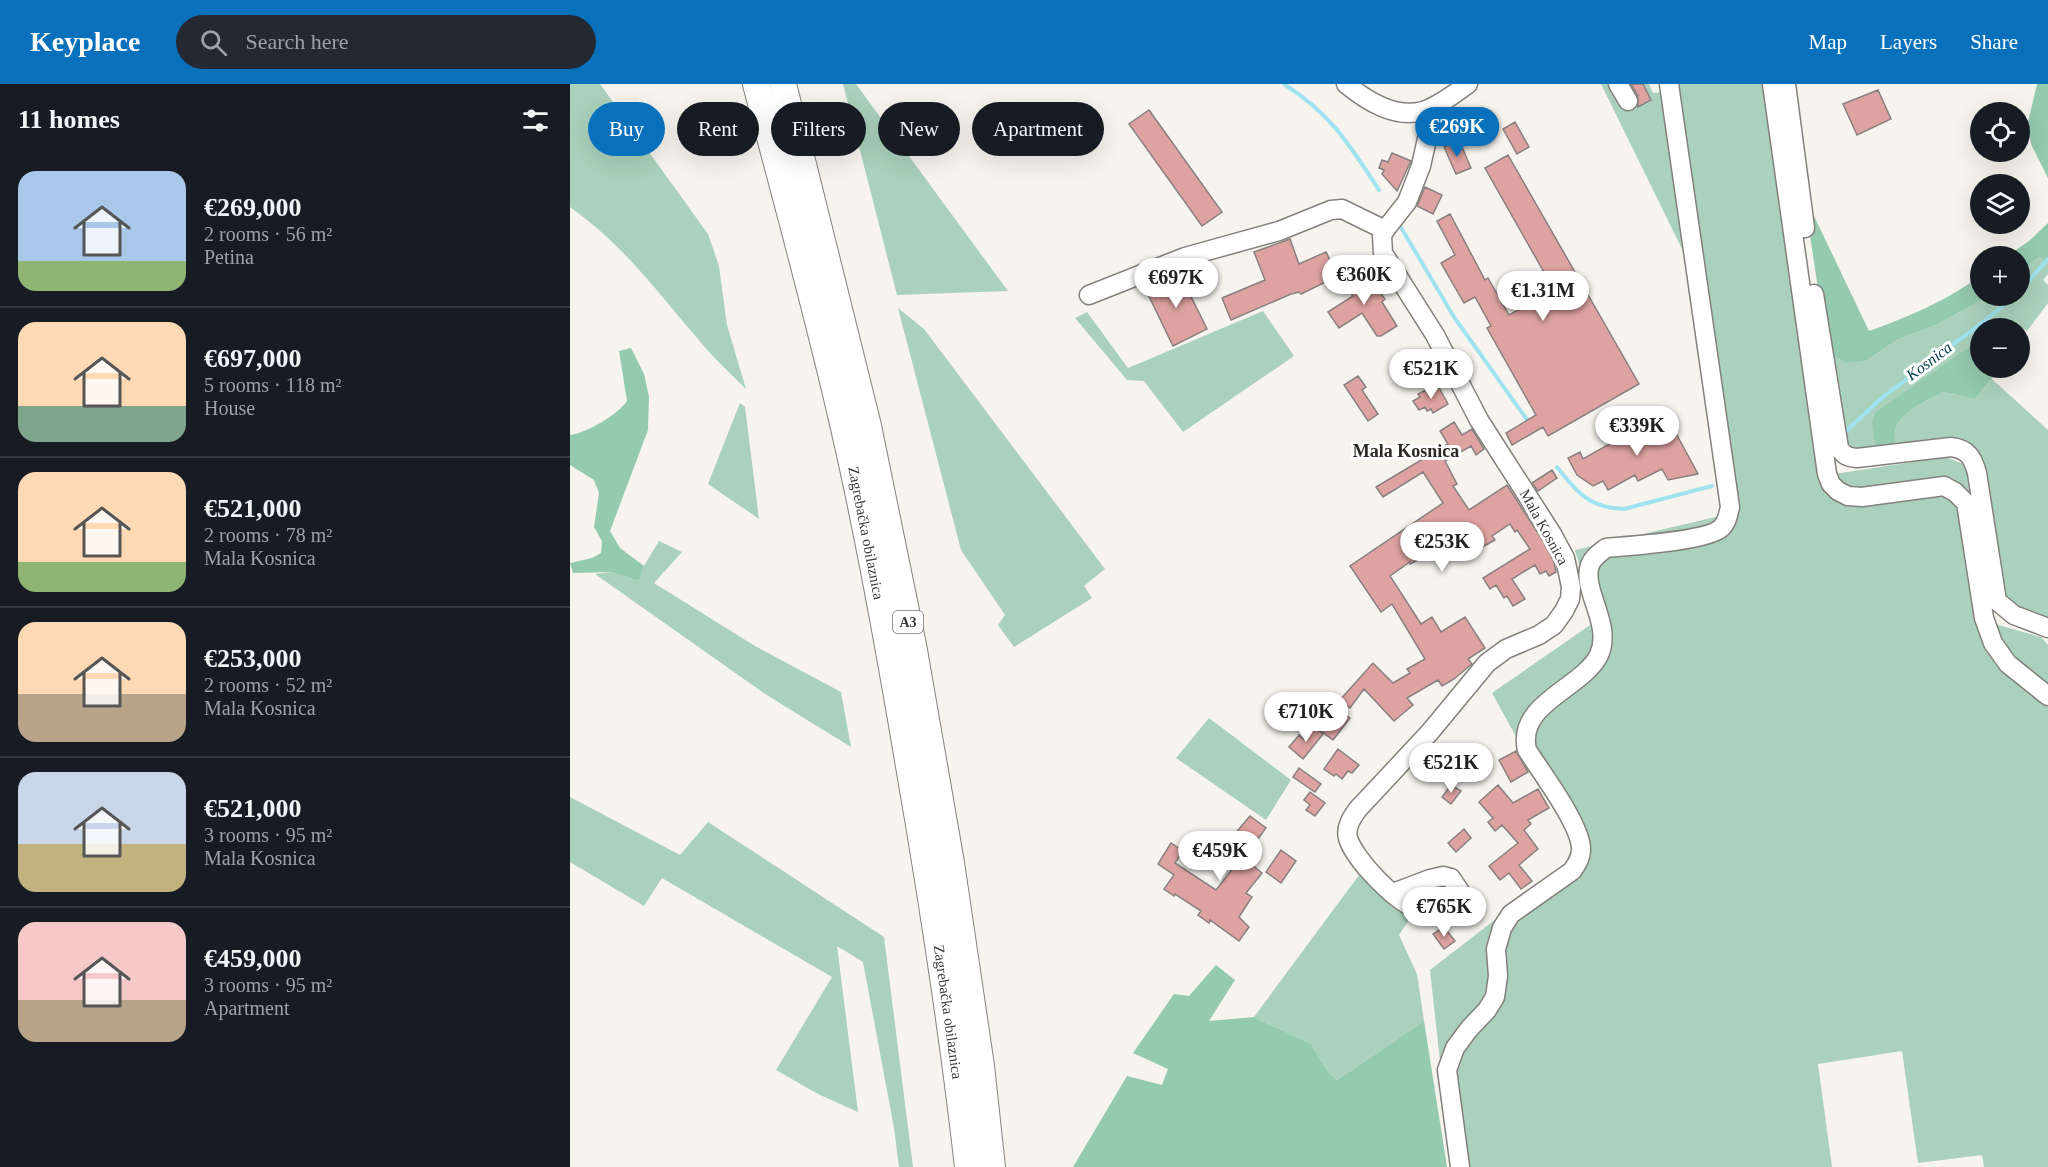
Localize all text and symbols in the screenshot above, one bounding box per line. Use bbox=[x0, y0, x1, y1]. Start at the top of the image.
search box bbox=[176, 15, 596, 69]
text: Keyplace bbox=[30, 26, 140, 57]
icon: search bbox=[197, 26, 230, 59]
text: Search here bbox=[245, 29, 349, 54]
text: Map bbox=[1809, 30, 1847, 54]
text: Layers bbox=[1880, 30, 1937, 54]
text: Share bbox=[1970, 30, 2018, 54]
chip: Buy bbox=[588, 102, 665, 156]
chip: Rent bbox=[677, 102, 759, 156]
chip: Filters bbox=[771, 102, 866, 156]
chip: New bbox=[878, 102, 960, 156]
chip: Apartment bbox=[972, 102, 1104, 156]
map controls bbox=[1970, 102, 2030, 378]
button: locate bbox=[1970, 102, 2030, 162]
icon: filters bbox=[519, 104, 552, 137]
text: 11 homes bbox=[18, 105, 120, 134]
pin: €269K bbox=[1415, 107, 1499, 158]
text: €269K bbox=[1429, 115, 1485, 137]
button: layers bbox=[1970, 174, 2030, 234]
text: €269,000 bbox=[204, 193, 302, 222]
icon: home bbox=[66, 195, 138, 267]
text: 2 rooms · 56 m² bbox=[204, 223, 332, 245]
text: Petina bbox=[204, 246, 254, 268]
button: + bbox=[1970, 246, 2030, 306]
pin: €360K bbox=[1322, 255, 1406, 306]
pin: €697K bbox=[1134, 258, 1218, 309]
text: €360K bbox=[1336, 263, 1392, 285]
text: €697K bbox=[1148, 266, 1204, 288]
pin: €1.31M bbox=[1494, 271, 1592, 322]
text: €1.31M bbox=[1511, 279, 1575, 301]
button: − bbox=[1970, 318, 2030, 378]
water label: Kosnica bbox=[1902, 338, 1955, 384]
text: €697,000 bbox=[204, 344, 302, 373]
icon: home bbox=[66, 346, 138, 418]
pin: €521K bbox=[1389, 349, 1473, 400]
text: €521K bbox=[1403, 357, 1459, 379]
text: 5 rooms · 118 m² bbox=[204, 374, 341, 396]
text: House bbox=[204, 397, 255, 419]
pin: €339K bbox=[1595, 406, 1679, 457]
text: €339K bbox=[1609, 414, 1665, 436]
district label: Mala Kosnica bbox=[1353, 441, 1459, 461]
street label: Zagrebačka obilaznica bbox=[845, 465, 887, 601]
street label: Mala Kosnica bbox=[1517, 487, 1571, 568]
text: €521,000 bbox=[204, 494, 302, 523]
icon: home bbox=[66, 496, 138, 568]
pin: €253K bbox=[1400, 522, 1484, 573]
text: 2 rooms · 78 m² bbox=[204, 524, 332, 546]
text: €253K bbox=[1414, 530, 1470, 552]
text: Mala Kosnica bbox=[204, 547, 316, 569]
road number: A3 bbox=[893, 611, 923, 633]
text: €253,000 bbox=[204, 644, 302, 673]
icon: home bbox=[66, 646, 138, 718]
text: 2 rooms · 52 m² bbox=[204, 674, 332, 696]
pin: €710K bbox=[1264, 692, 1348, 743]
text: Mala Kosnica bbox=[204, 697, 316, 719]
text: €710K bbox=[1278, 700, 1334, 722]
pin: €521K bbox=[1409, 743, 1493, 794]
text: €521K bbox=[1423, 751, 1479, 773]
text: €521,000 bbox=[204, 794, 302, 823]
icon: home bbox=[66, 796, 138, 868]
text: 3 rooms · 95 m² bbox=[204, 824, 332, 846]
pin: €459K bbox=[1178, 831, 1262, 882]
text: €459K bbox=[1192, 839, 1248, 861]
text: Mala Kosnica bbox=[204, 847, 316, 869]
pin: €765K bbox=[1402, 887, 1486, 938]
text: €765K bbox=[1416, 895, 1472, 917]
text: €459,000 bbox=[204, 944, 302, 973]
street label: Zagrebačka obilaznica bbox=[931, 944, 965, 1080]
icon: home bbox=[66, 946, 138, 1018]
text: 3 rooms · 95 m² bbox=[204, 974, 332, 996]
text: Apartment bbox=[204, 997, 290, 1019]

